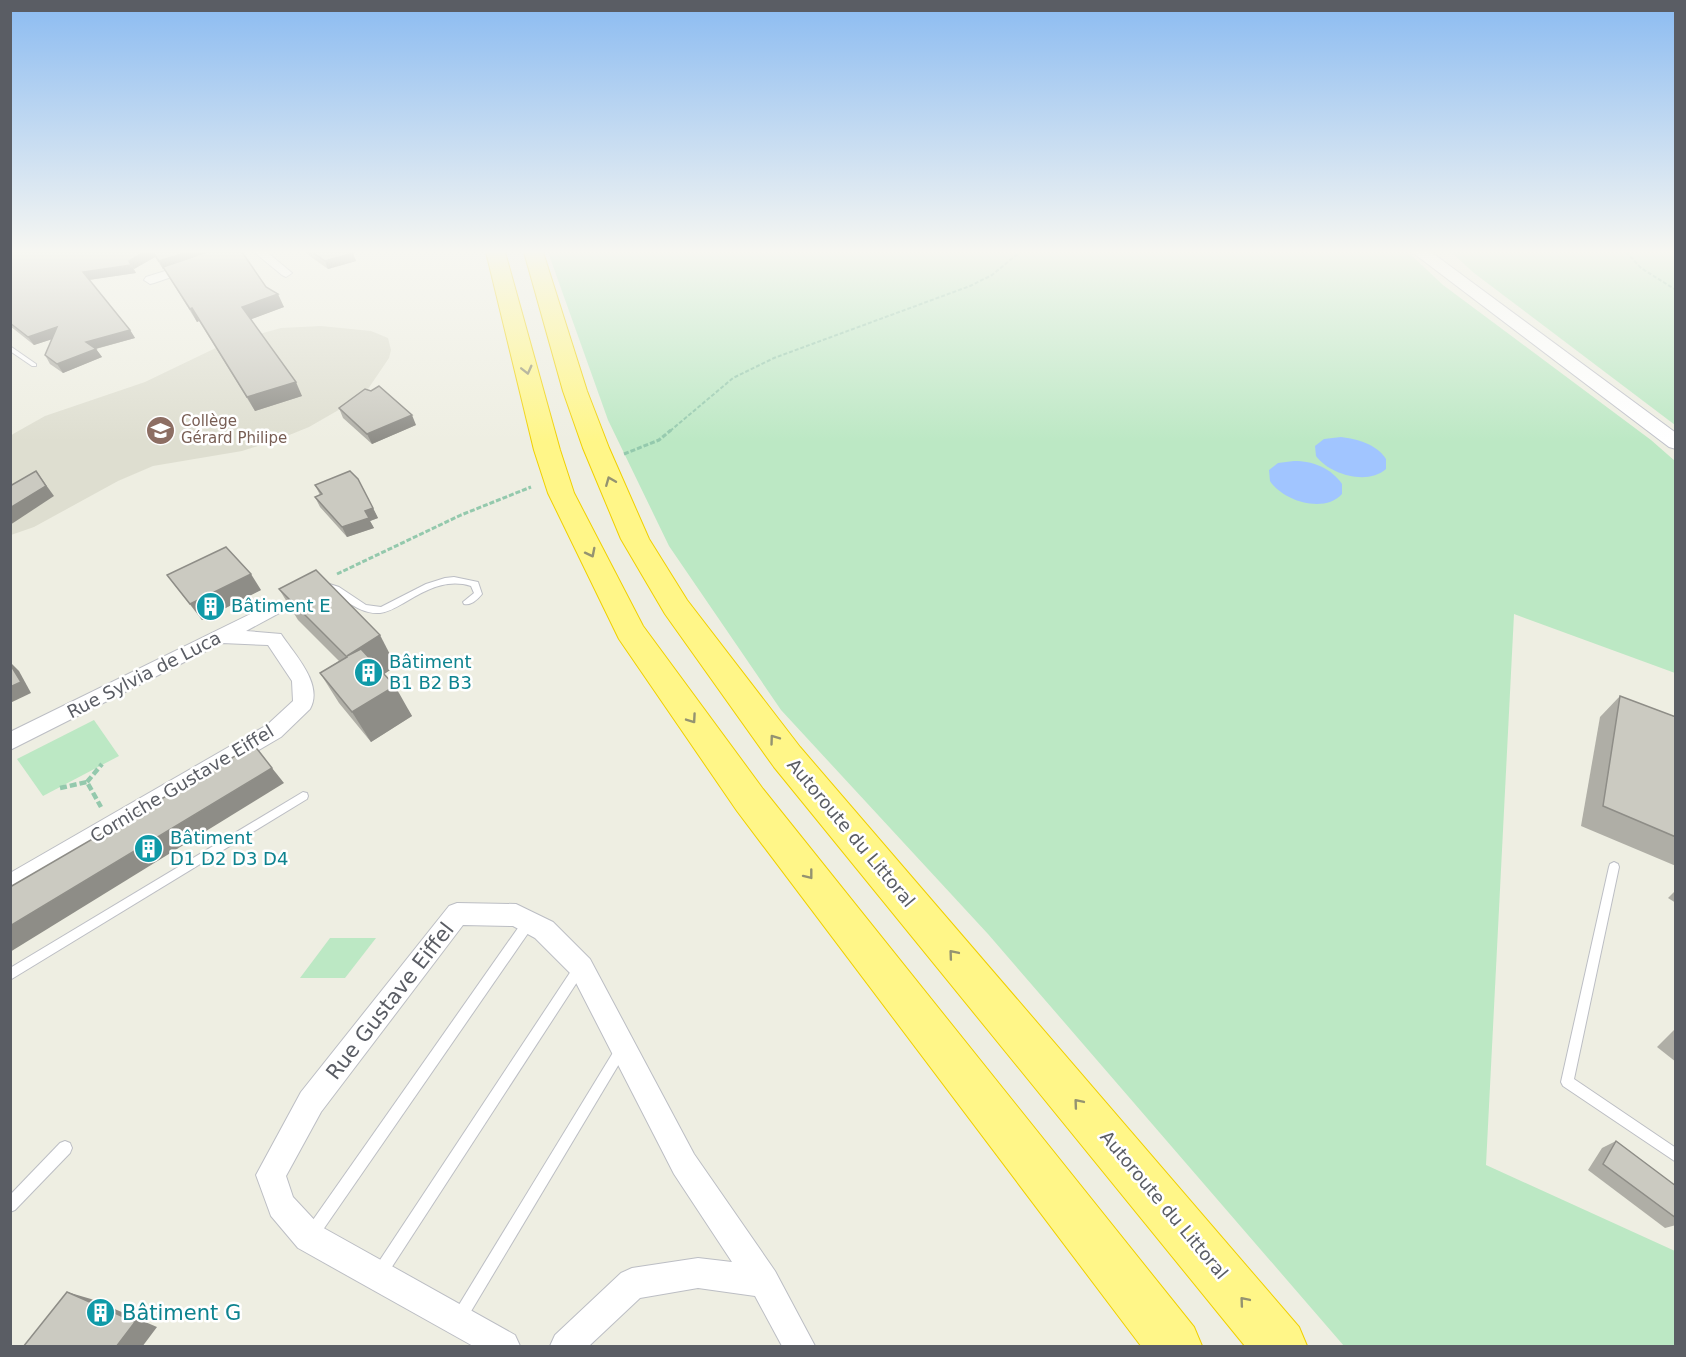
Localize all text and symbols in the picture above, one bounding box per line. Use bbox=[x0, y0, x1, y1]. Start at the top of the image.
one-way arrow bbox=[519, 364, 532, 374]
place label: Collège Gérard Philipe bbox=[181, 412, 287, 447]
school or university icon: Collège Gérard Philipe bbox=[144, 414, 176, 446]
one-way arrow bbox=[605, 477, 617, 488]
one-way arrow bbox=[584, 546, 595, 557]
building icon: Bâtiment E bbox=[194, 590, 226, 622]
place label: Bâtiment E bbox=[231, 595, 331, 616]
street label: Rue Sylvia de Luca bbox=[63, 627, 224, 722]
place label: Bâtiment B1 B2 B3 bbox=[389, 651, 472, 693]
building icon: Bâtiment B1 B2 B3 bbox=[352, 656, 384, 688]
one-way arrow bbox=[685, 712, 696, 723]
street label: Corniche Gustave Eiffel bbox=[86, 720, 277, 847]
one-way arrow bbox=[770, 735, 781, 746]
street label: Autoroute du Littoral bbox=[783, 754, 920, 911]
place label: Bâtiment D1 D2 D3 D4 bbox=[170, 827, 288, 869]
building icon: Bâtiment D1 D2 D3 D4 bbox=[133, 832, 165, 864]
one-way arrow bbox=[801, 869, 812, 880]
street label: Rue Gustave Eiffel bbox=[321, 918, 459, 1084]
one-way arrow bbox=[949, 950, 960, 961]
one-way arrow bbox=[1074, 1099, 1085, 1110]
street label: Autoroute du Littoral bbox=[1096, 1126, 1233, 1283]
building icon: Bâtiment G bbox=[85, 1297, 117, 1329]
one-way arrow bbox=[1240, 1297, 1251, 1308]
place label: Bâtiment G bbox=[122, 1301, 241, 1325]

